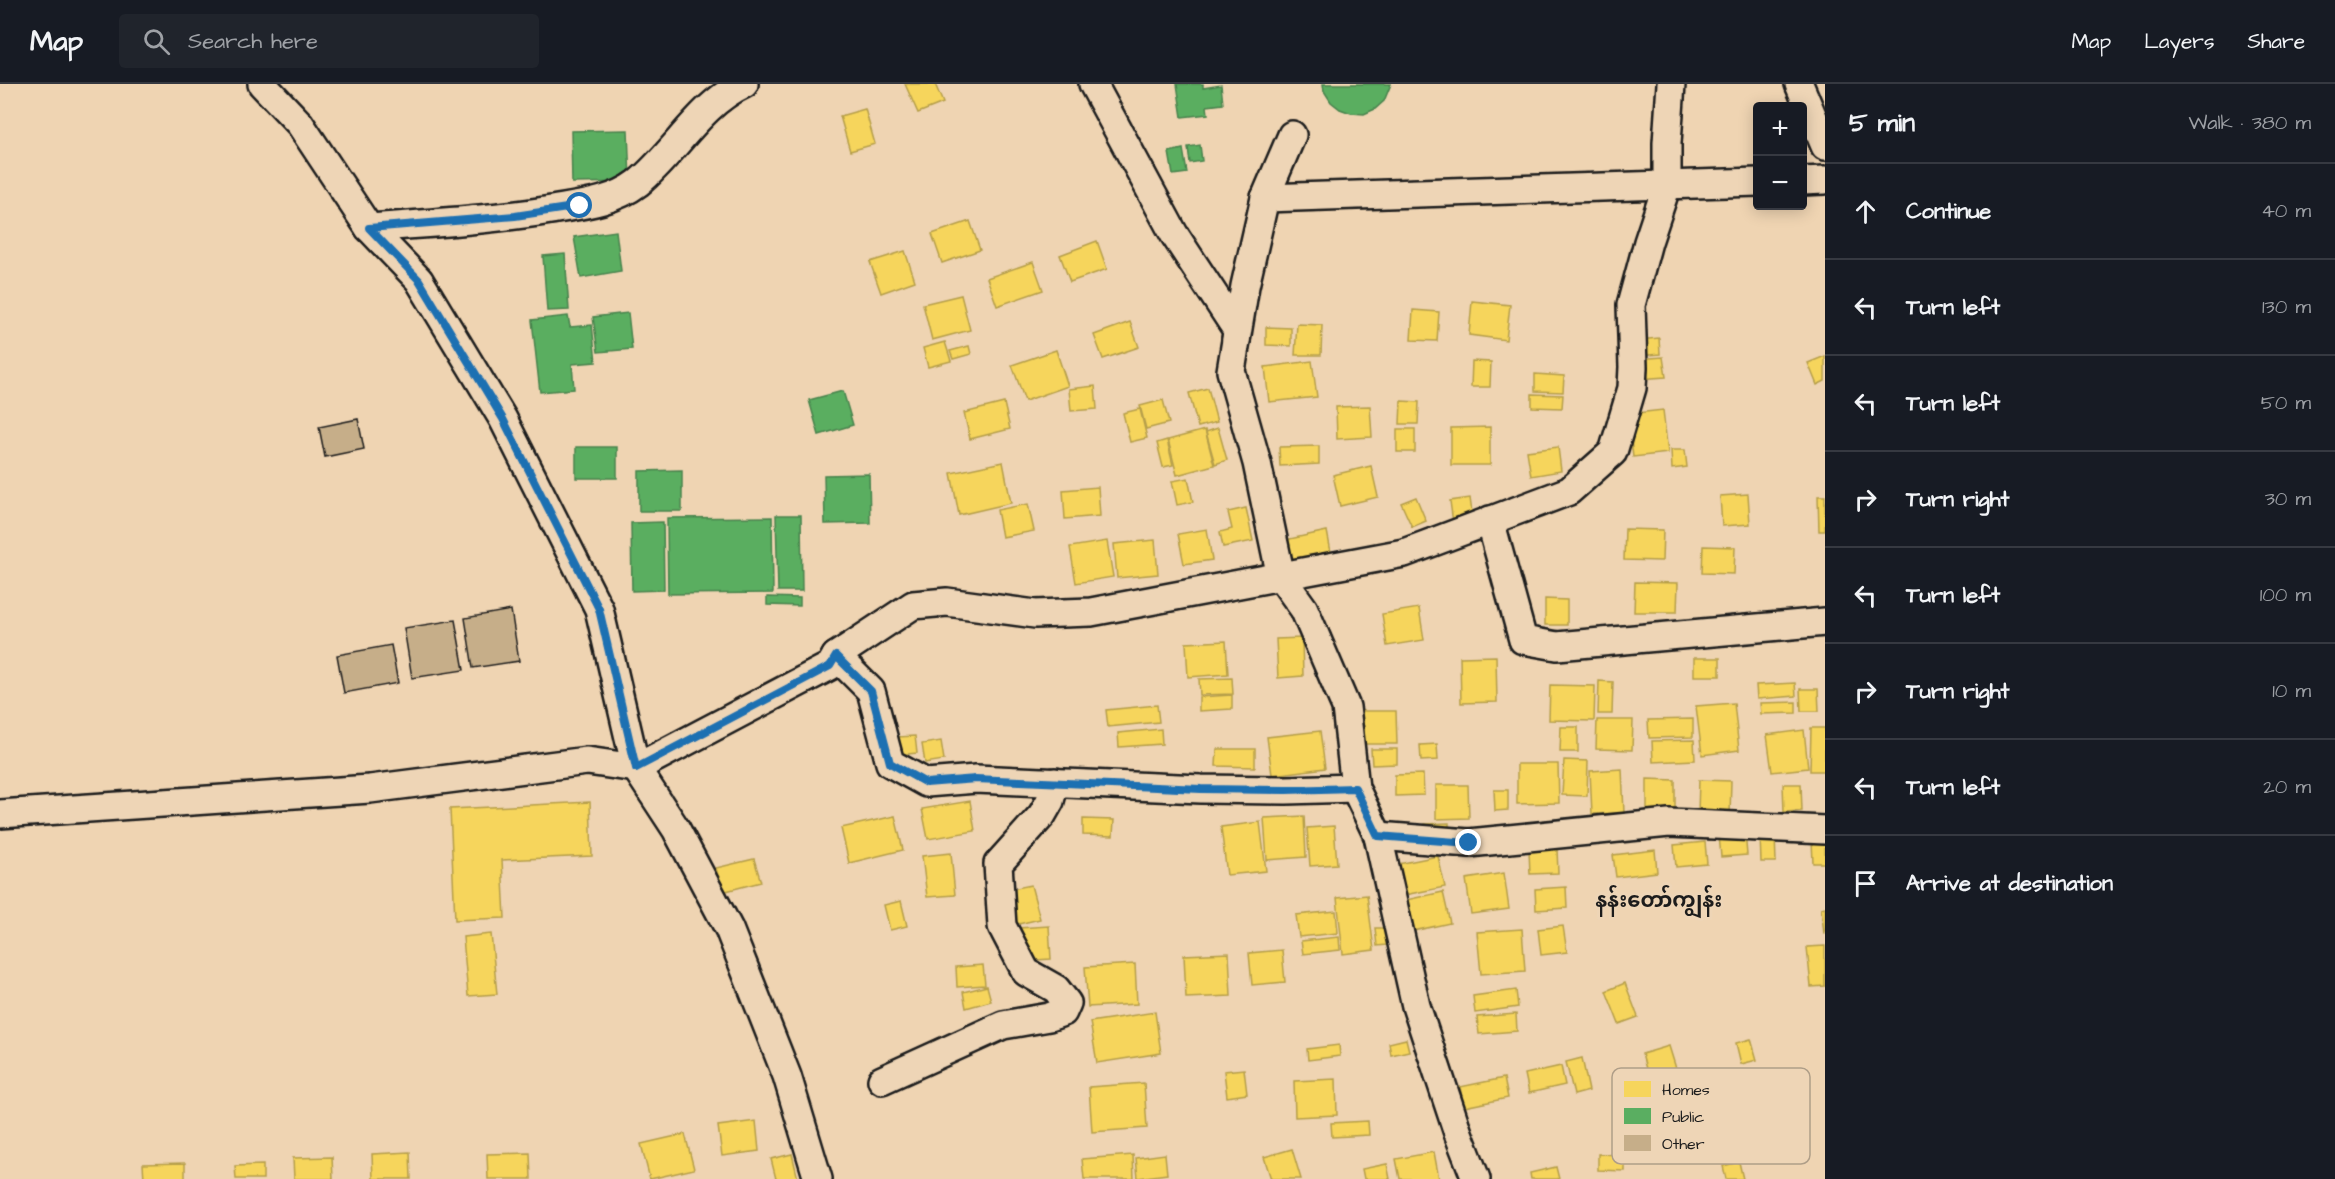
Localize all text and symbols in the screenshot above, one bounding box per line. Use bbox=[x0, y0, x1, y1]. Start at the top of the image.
search box bbox=[119, 14, 539, 68]
text: Map bbox=[30, 22, 83, 61]
icon: search bbox=[140, 25, 173, 58]
text: Search here bbox=[188, 26, 318, 57]
text: Map bbox=[2071, 27, 2111, 56]
text: Layers bbox=[2144, 27, 2214, 56]
text: Share bbox=[2247, 27, 2305, 56]
map controls bbox=[1753, 102, 1807, 210]
button: + bbox=[1753, 102, 1807, 156]
text: 5 min bbox=[1849, 105, 1915, 141]
text: Walk · 380 m bbox=[2188, 109, 2311, 137]
button: − bbox=[1753, 156, 1807, 210]
route start bbox=[566, 192, 592, 218]
icon: ahead bbox=[1849, 195, 1882, 228]
text: Continue bbox=[1906, 196, 1991, 227]
text: 40 m bbox=[2261, 197, 2311, 225]
icon: left bbox=[1849, 291, 1882, 324]
text: Turn left bbox=[1906, 292, 2000, 323]
text: 130 m bbox=[2262, 293, 2311, 321]
icon: left bbox=[1849, 387, 1882, 420]
text: Turn left bbox=[1906, 388, 2000, 419]
text: 50 m bbox=[2261, 389, 2311, 417]
icon: right bbox=[1849, 483, 1882, 516]
text: Turn right bbox=[1906, 484, 2009, 515]
text: 30 m bbox=[2265, 485, 2311, 513]
icon: left bbox=[1849, 579, 1882, 612]
text: Turn left bbox=[1906, 580, 2000, 611]
text: 100 m bbox=[2260, 581, 2311, 609]
icon: right bbox=[1849, 675, 1882, 708]
text: Turn right bbox=[1906, 676, 2009, 707]
text: 10 m bbox=[2272, 677, 2311, 705]
icon: left bbox=[1849, 771, 1882, 804]
text: Turn left bbox=[1906, 772, 2000, 803]
text: 20 m bbox=[2263, 773, 2311, 801]
route end bbox=[1455, 829, 1481, 855]
icon: arrive bbox=[1849, 867, 1882, 900]
text: Arrive at destination bbox=[1906, 868, 2113, 899]
district label: နန်းတော်ကျွန်း bbox=[1596, 884, 1722, 919]
legend bbox=[1612, 1068, 1810, 1164]
text: Homes bbox=[1662, 1079, 1710, 1101]
text: Public bbox=[1662, 1106, 1704, 1128]
text: Other bbox=[1662, 1133, 1705, 1155]

